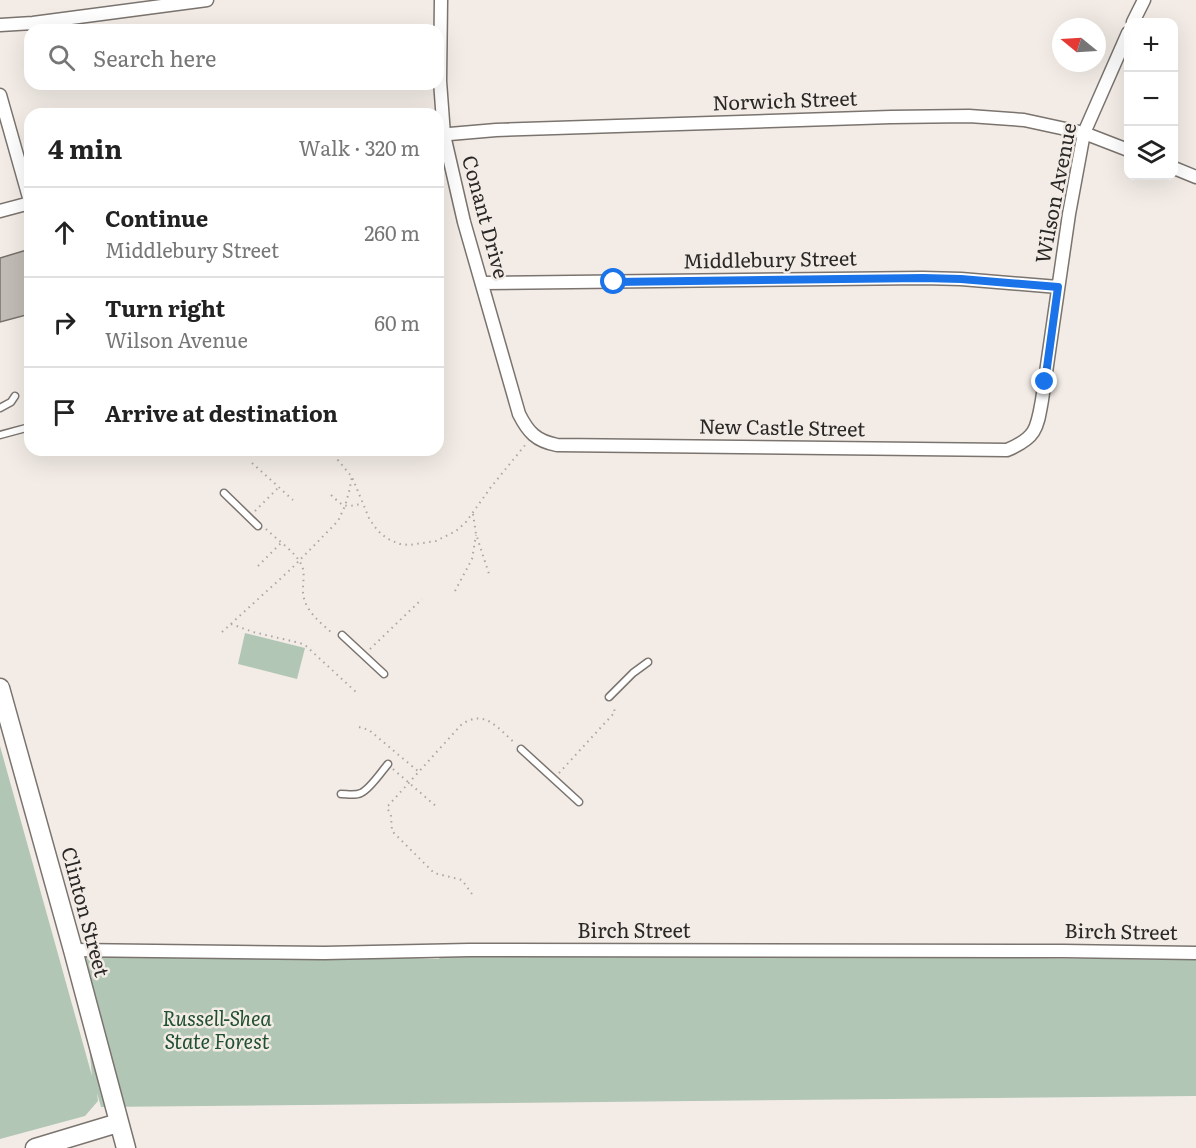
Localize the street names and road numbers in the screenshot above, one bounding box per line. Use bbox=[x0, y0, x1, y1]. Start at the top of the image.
street label: Norwich Street bbox=[712, 81, 858, 117]
street label: Wilson Avenue bbox=[1026, 120, 1082, 266]
street label: Conant Drive bbox=[456, 151, 518, 282]
street label: Middlebury Street bbox=[683, 241, 857, 275]
street label: New Castle Street bbox=[699, 410, 866, 442]
street label: Clinton Street bbox=[55, 843, 119, 980]
street label: Birch Street bbox=[577, 914, 691, 944]
street label: Birch Street bbox=[1064, 914, 1178, 946]

